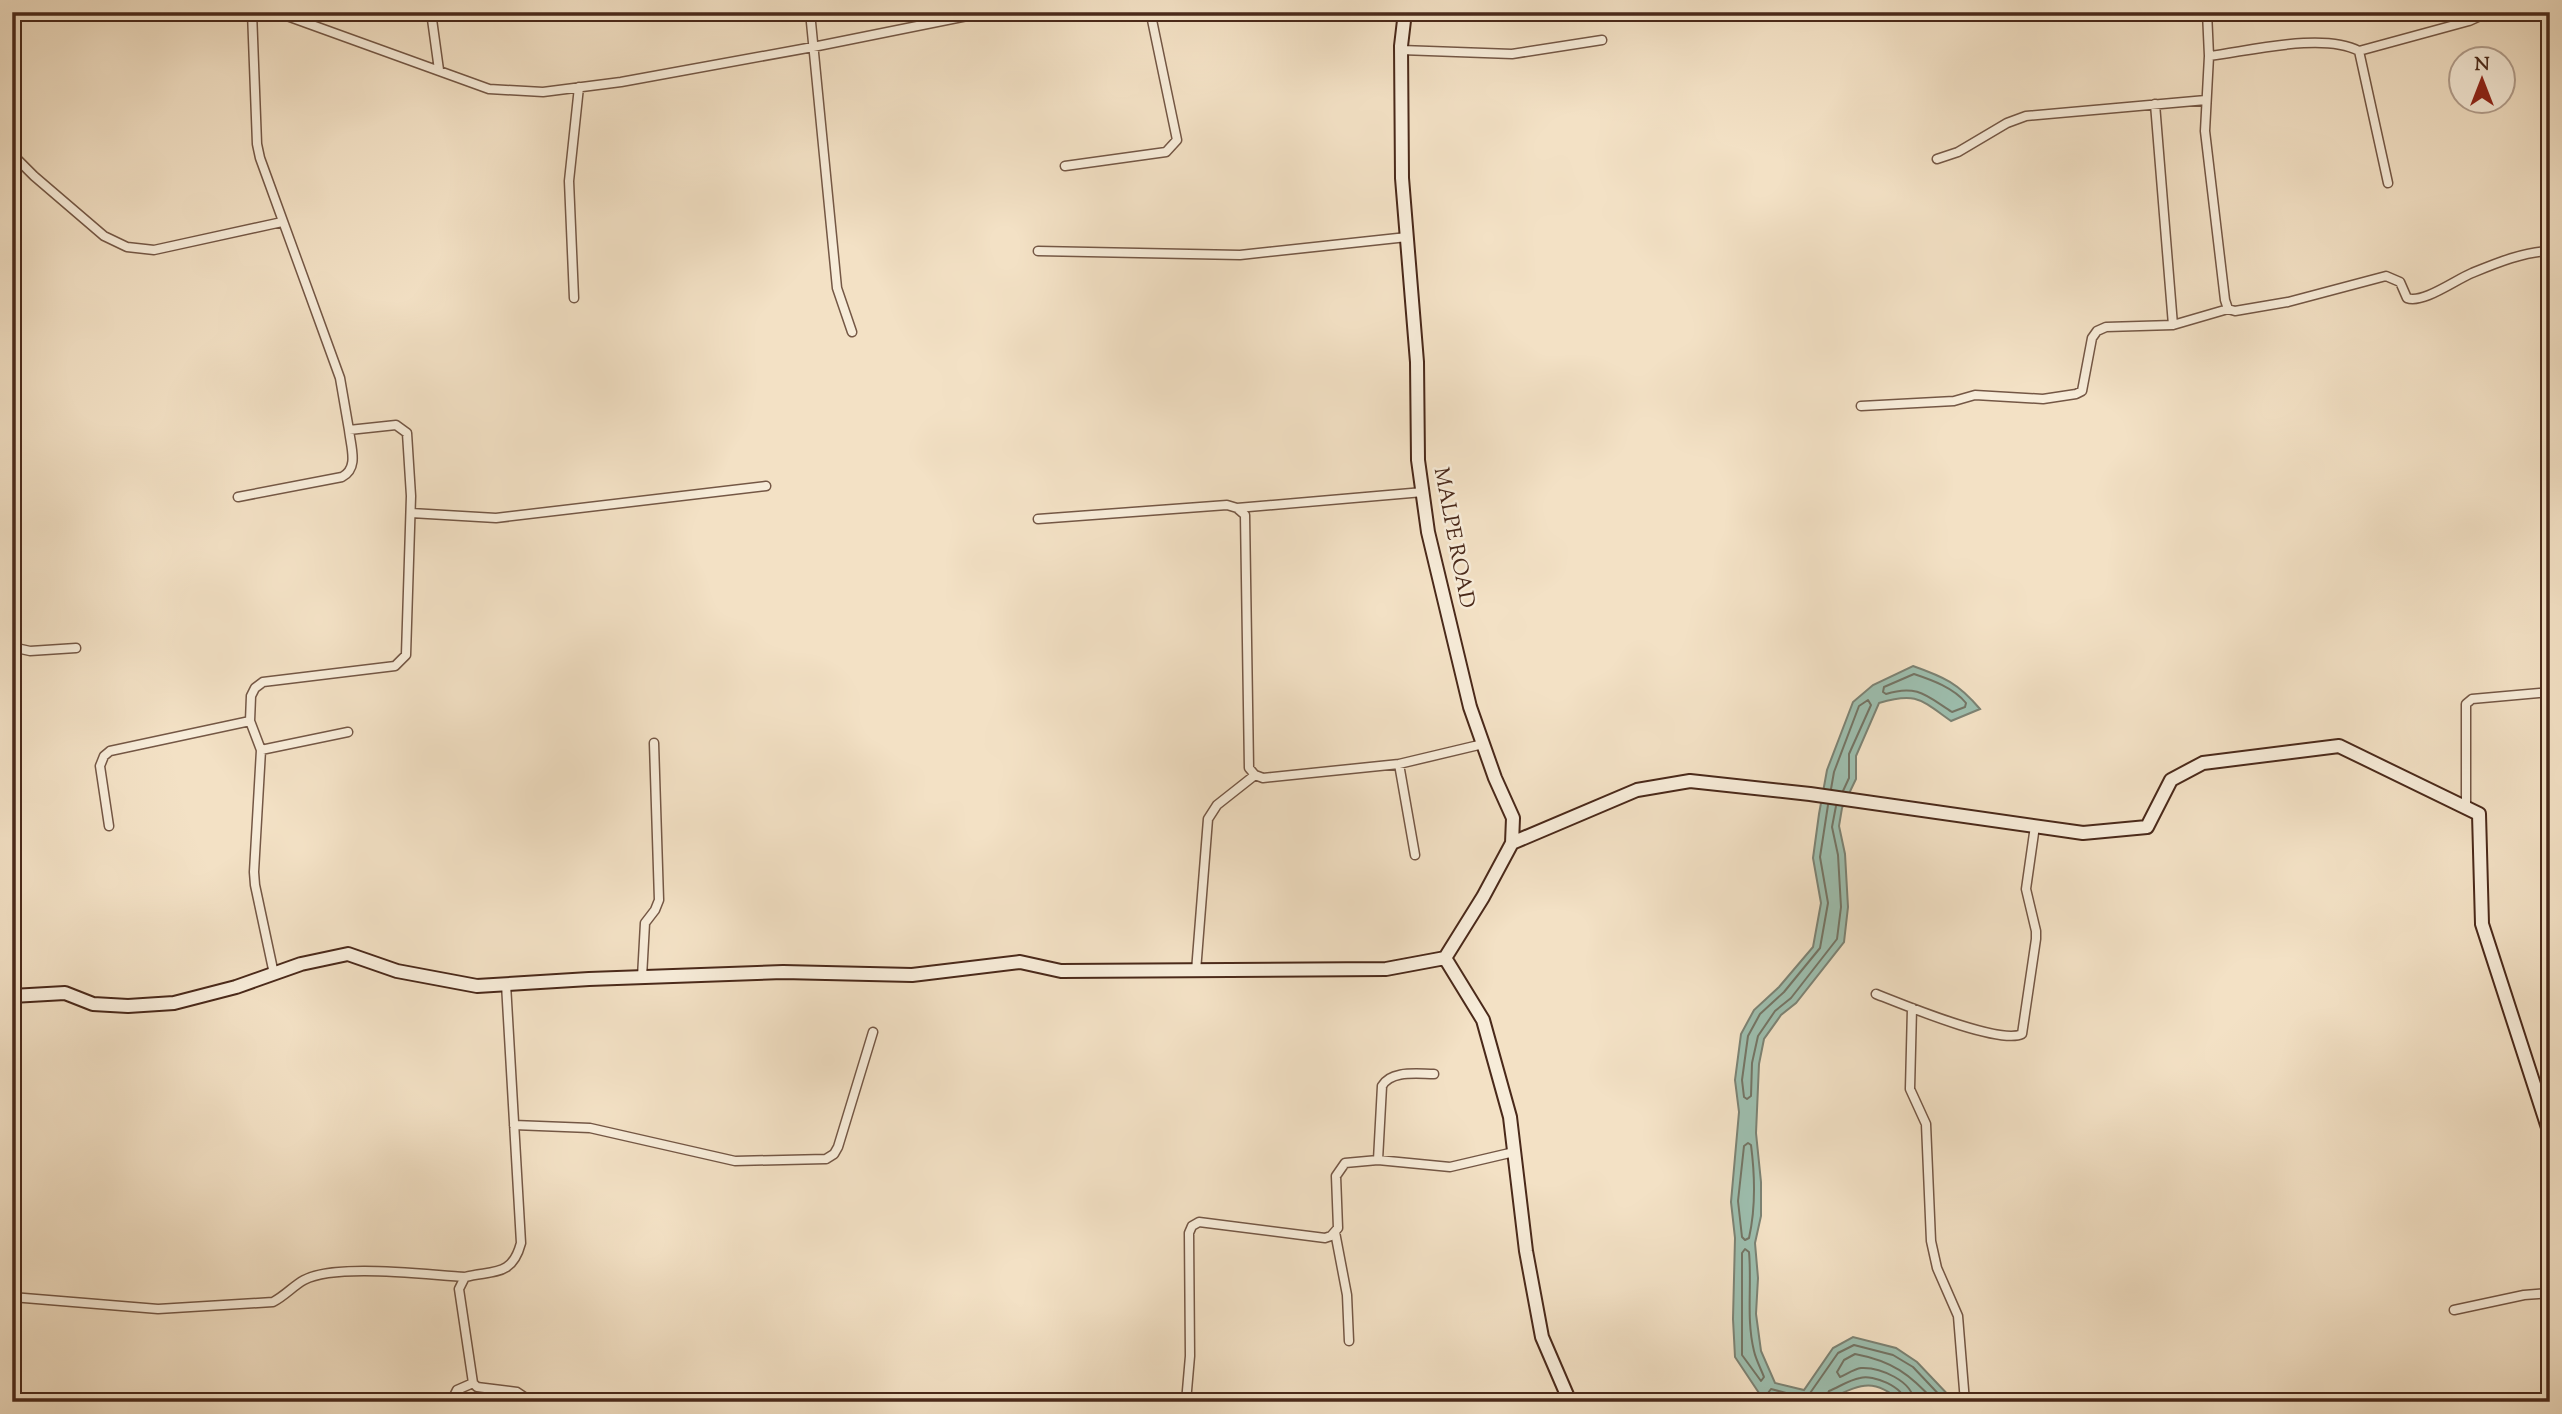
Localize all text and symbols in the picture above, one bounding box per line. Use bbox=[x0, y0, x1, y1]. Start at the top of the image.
north arrow bbox=[2446, 46, 2516, 116]
text: N bbox=[2474, 52, 2490, 79]
street label: MALPE ROAD bbox=[1425, 465, 1481, 611]

